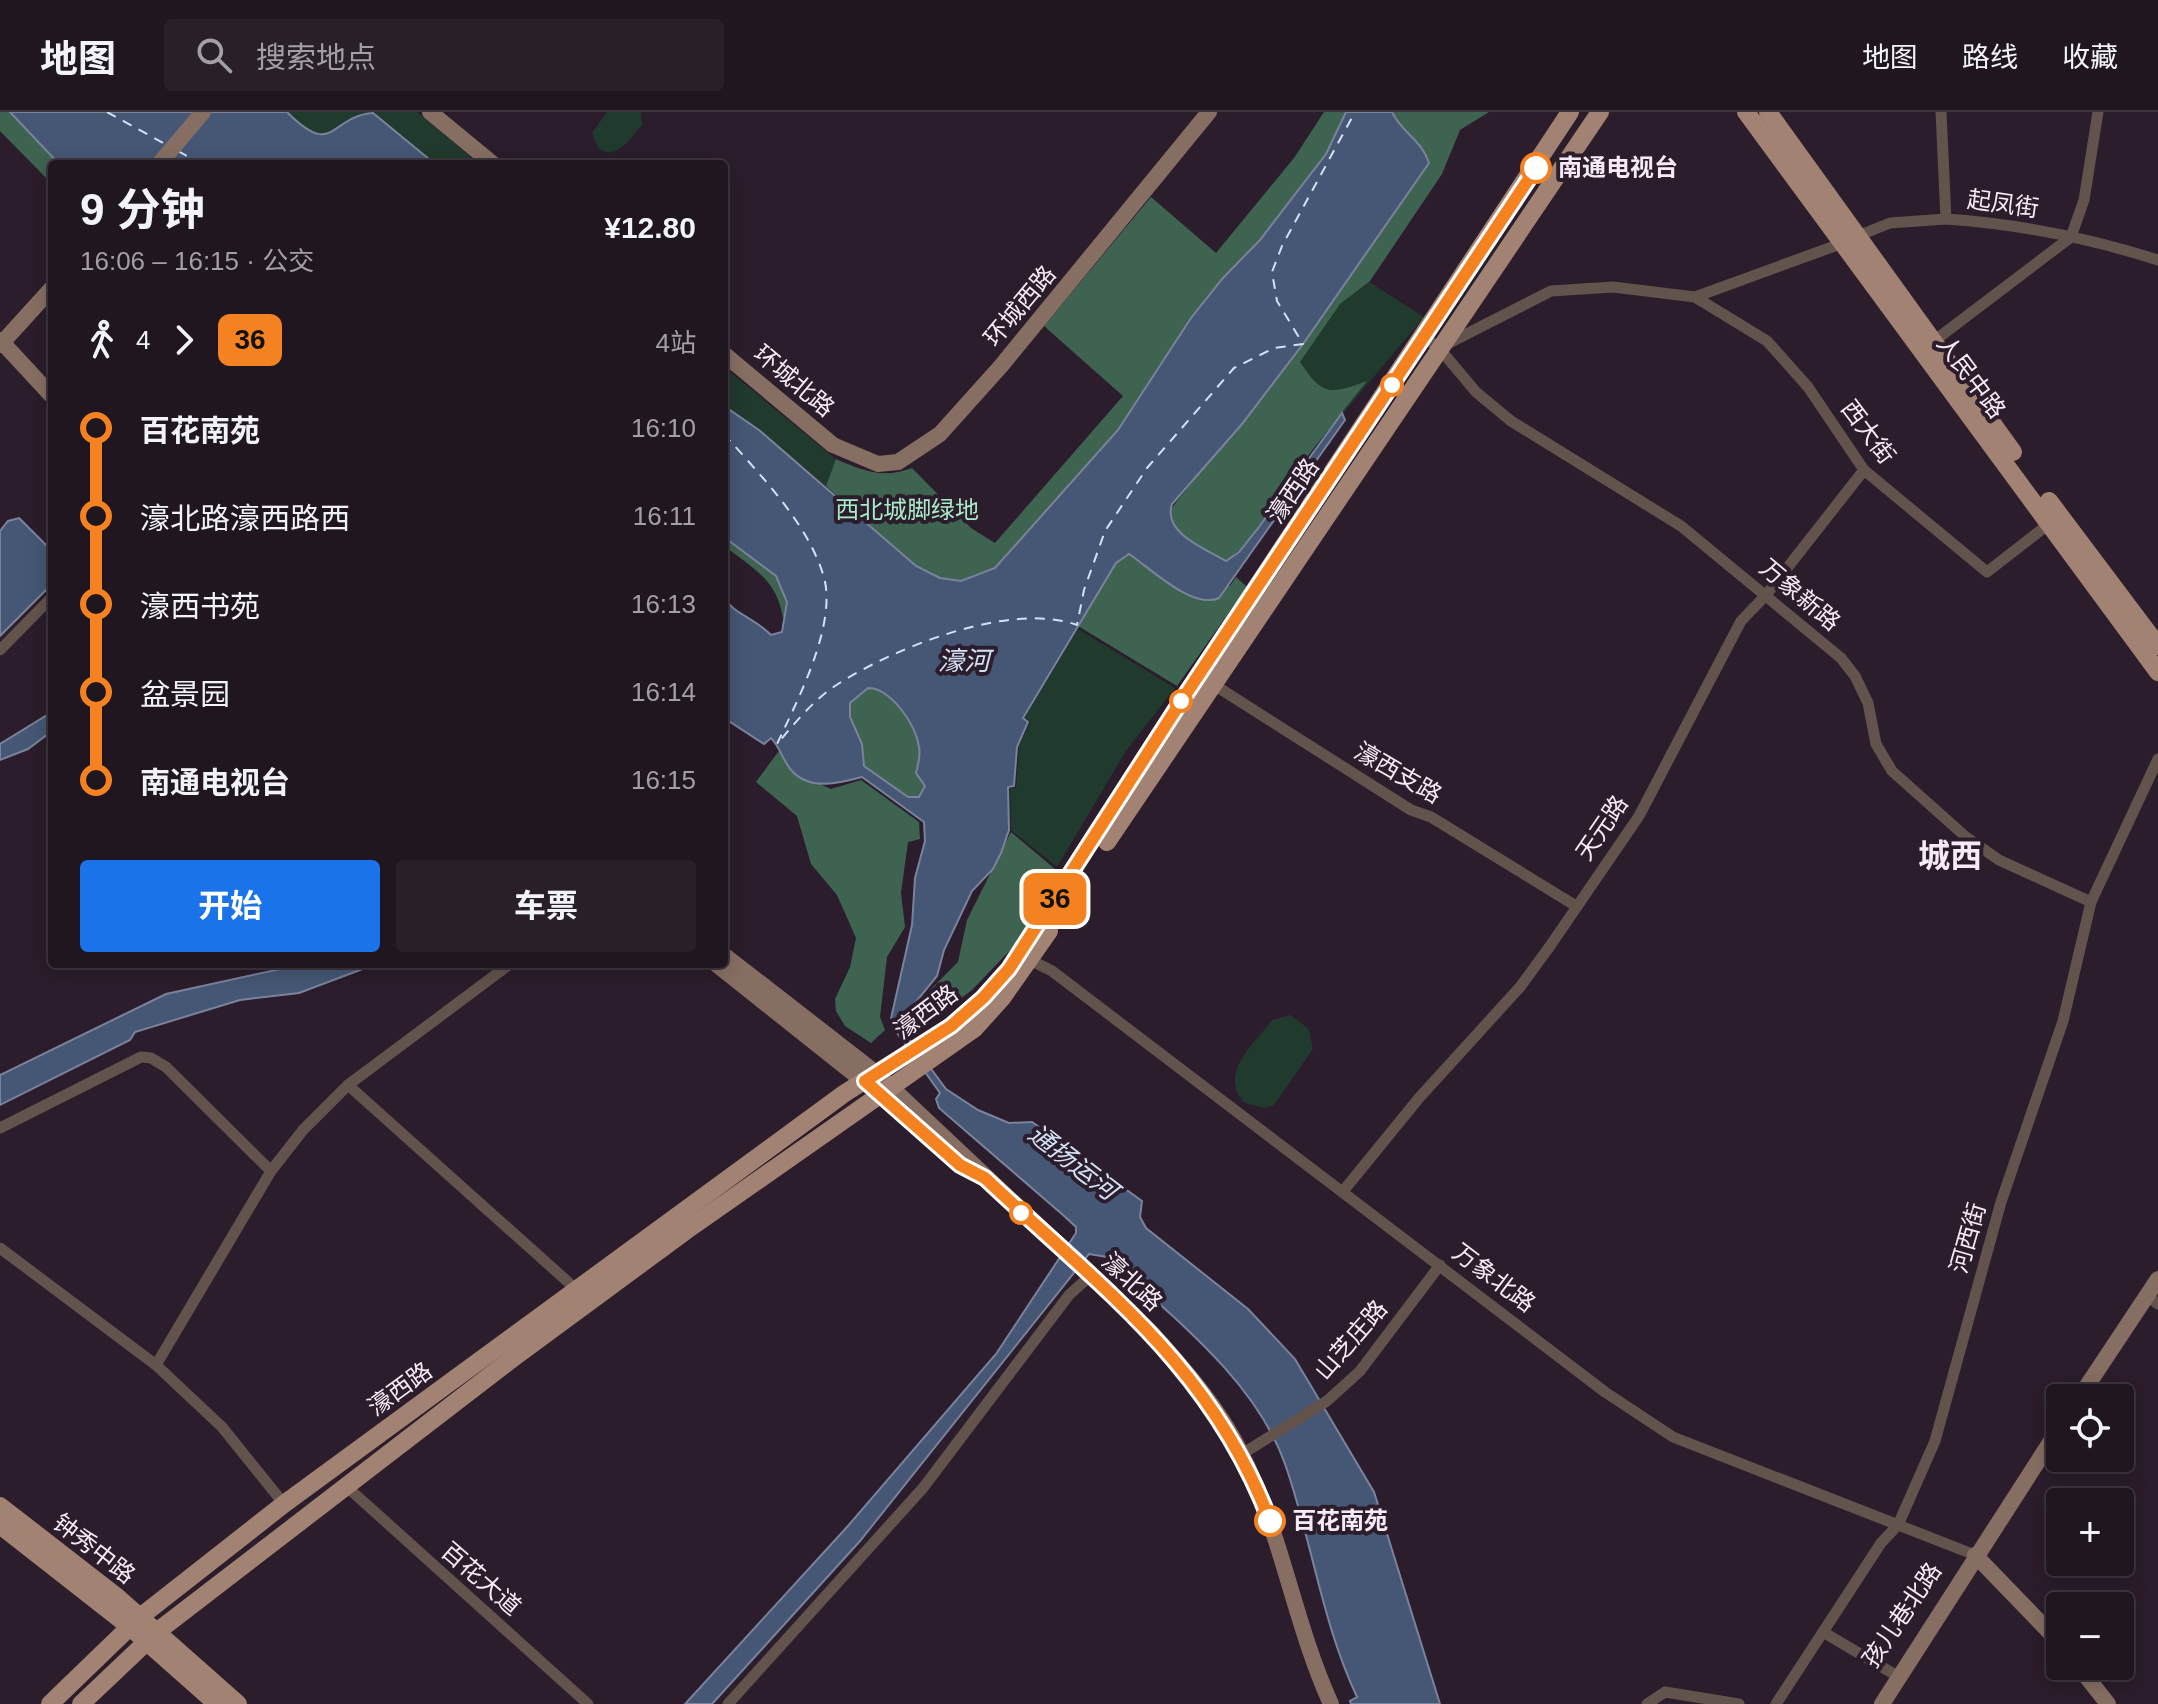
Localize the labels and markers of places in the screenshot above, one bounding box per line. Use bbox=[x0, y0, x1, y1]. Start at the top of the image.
marker: 南通电视台 bbox=[1521, 153, 1551, 183]
place label: 南通电视台 bbox=[1558, 154, 1678, 181]
unlabelled marker bbox=[1381, 374, 1403, 396]
unlabelled marker bbox=[1170, 690, 1192, 712]
unlabelled marker bbox=[1010, 1202, 1032, 1224]
marker: 百花南苑 bbox=[1255, 1506, 1285, 1536]
place label: 百花南苑 bbox=[1292, 1507, 1388, 1534]

